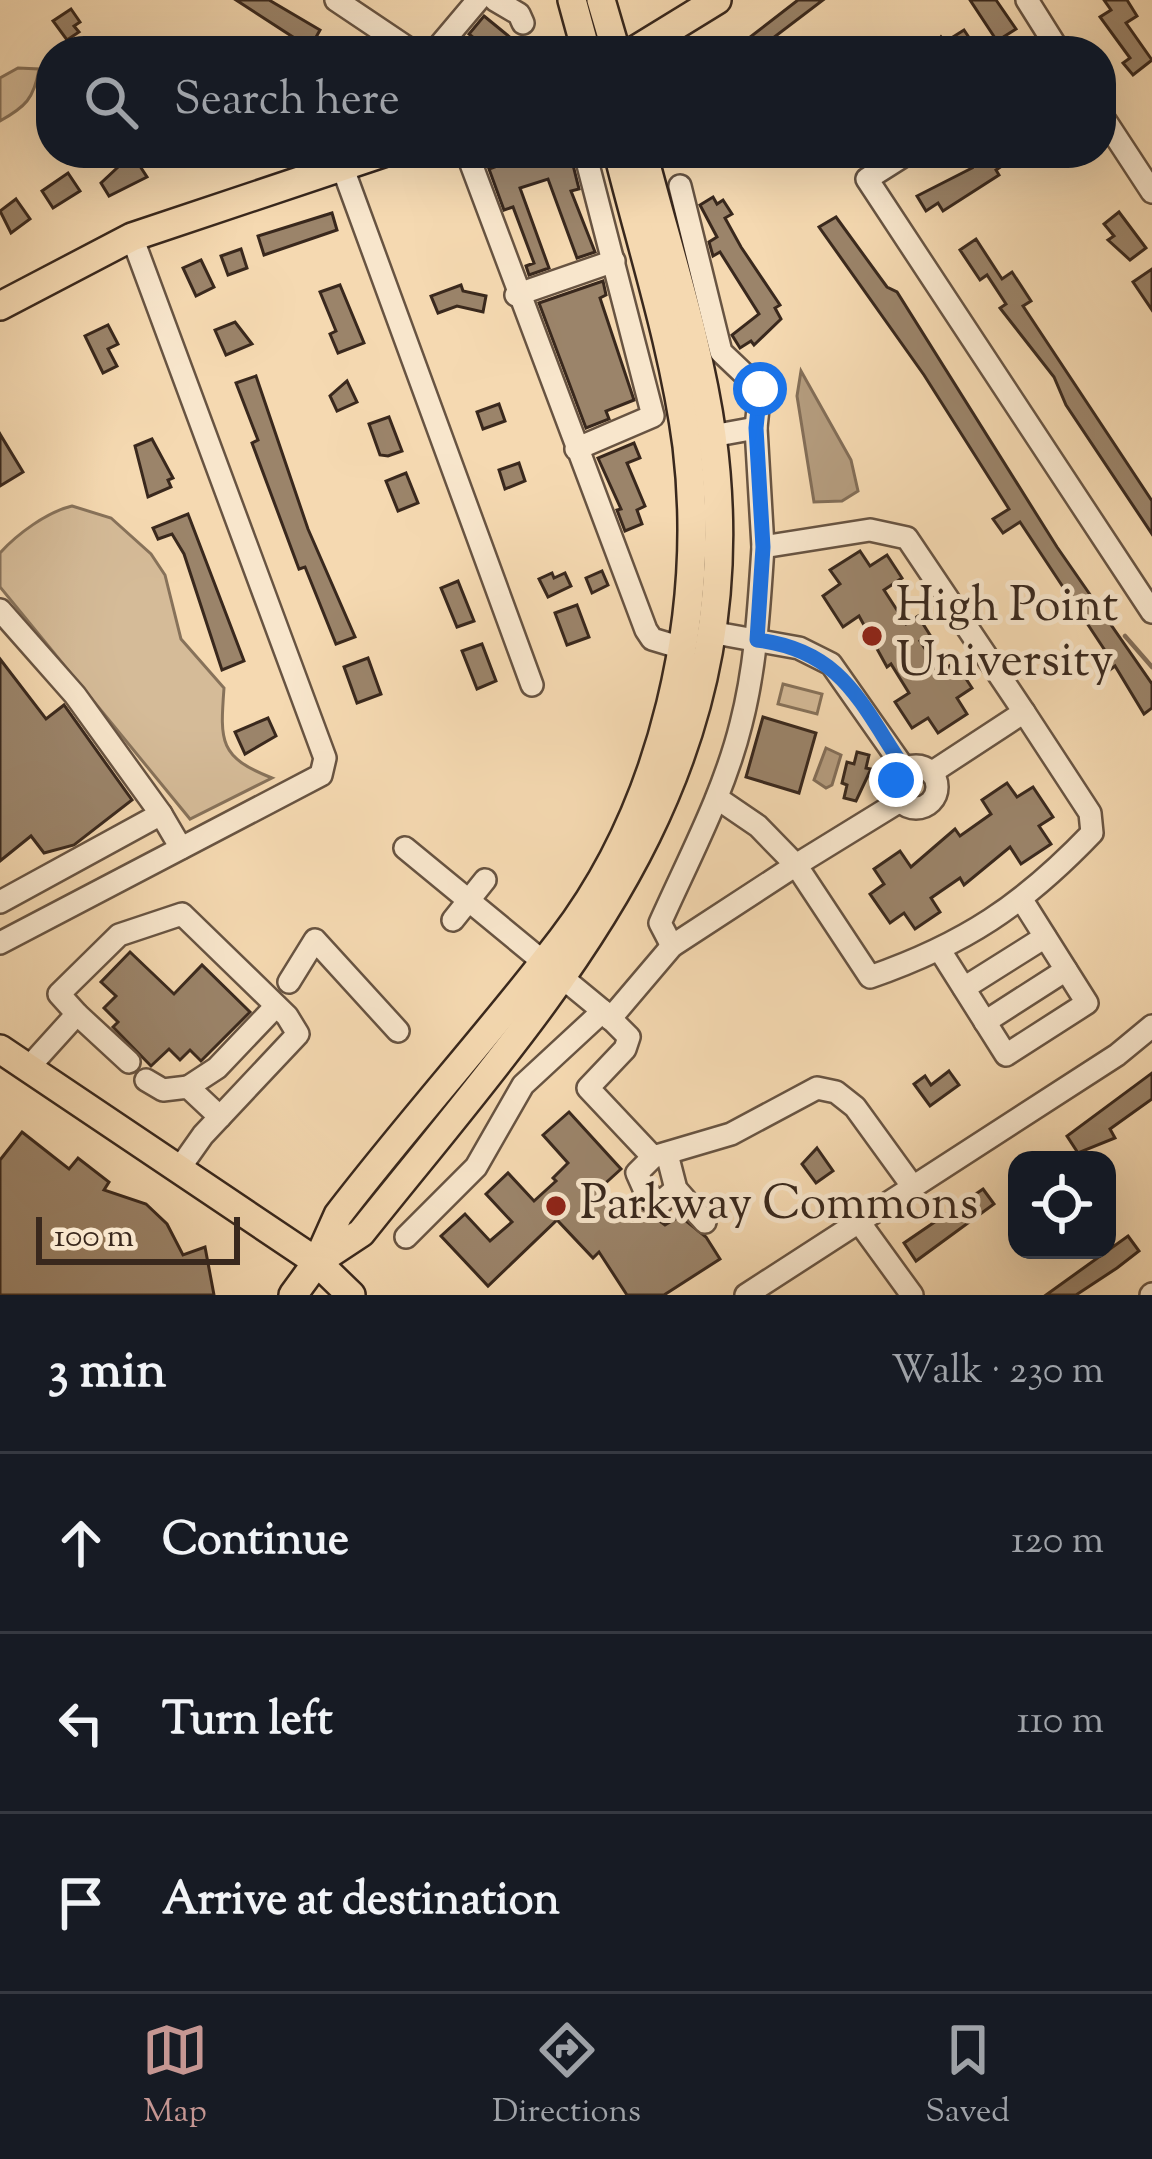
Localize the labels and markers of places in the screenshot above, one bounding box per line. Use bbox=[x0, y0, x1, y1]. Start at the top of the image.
place label: High Point University bbox=[896, 574, 1118, 698]
marker: High Point University bbox=[859, 623, 885, 649]
place label: Parkway Commons bbox=[580, 1172, 978, 1241]
marker: Parkway Commons bbox=[543, 1193, 569, 1219]

